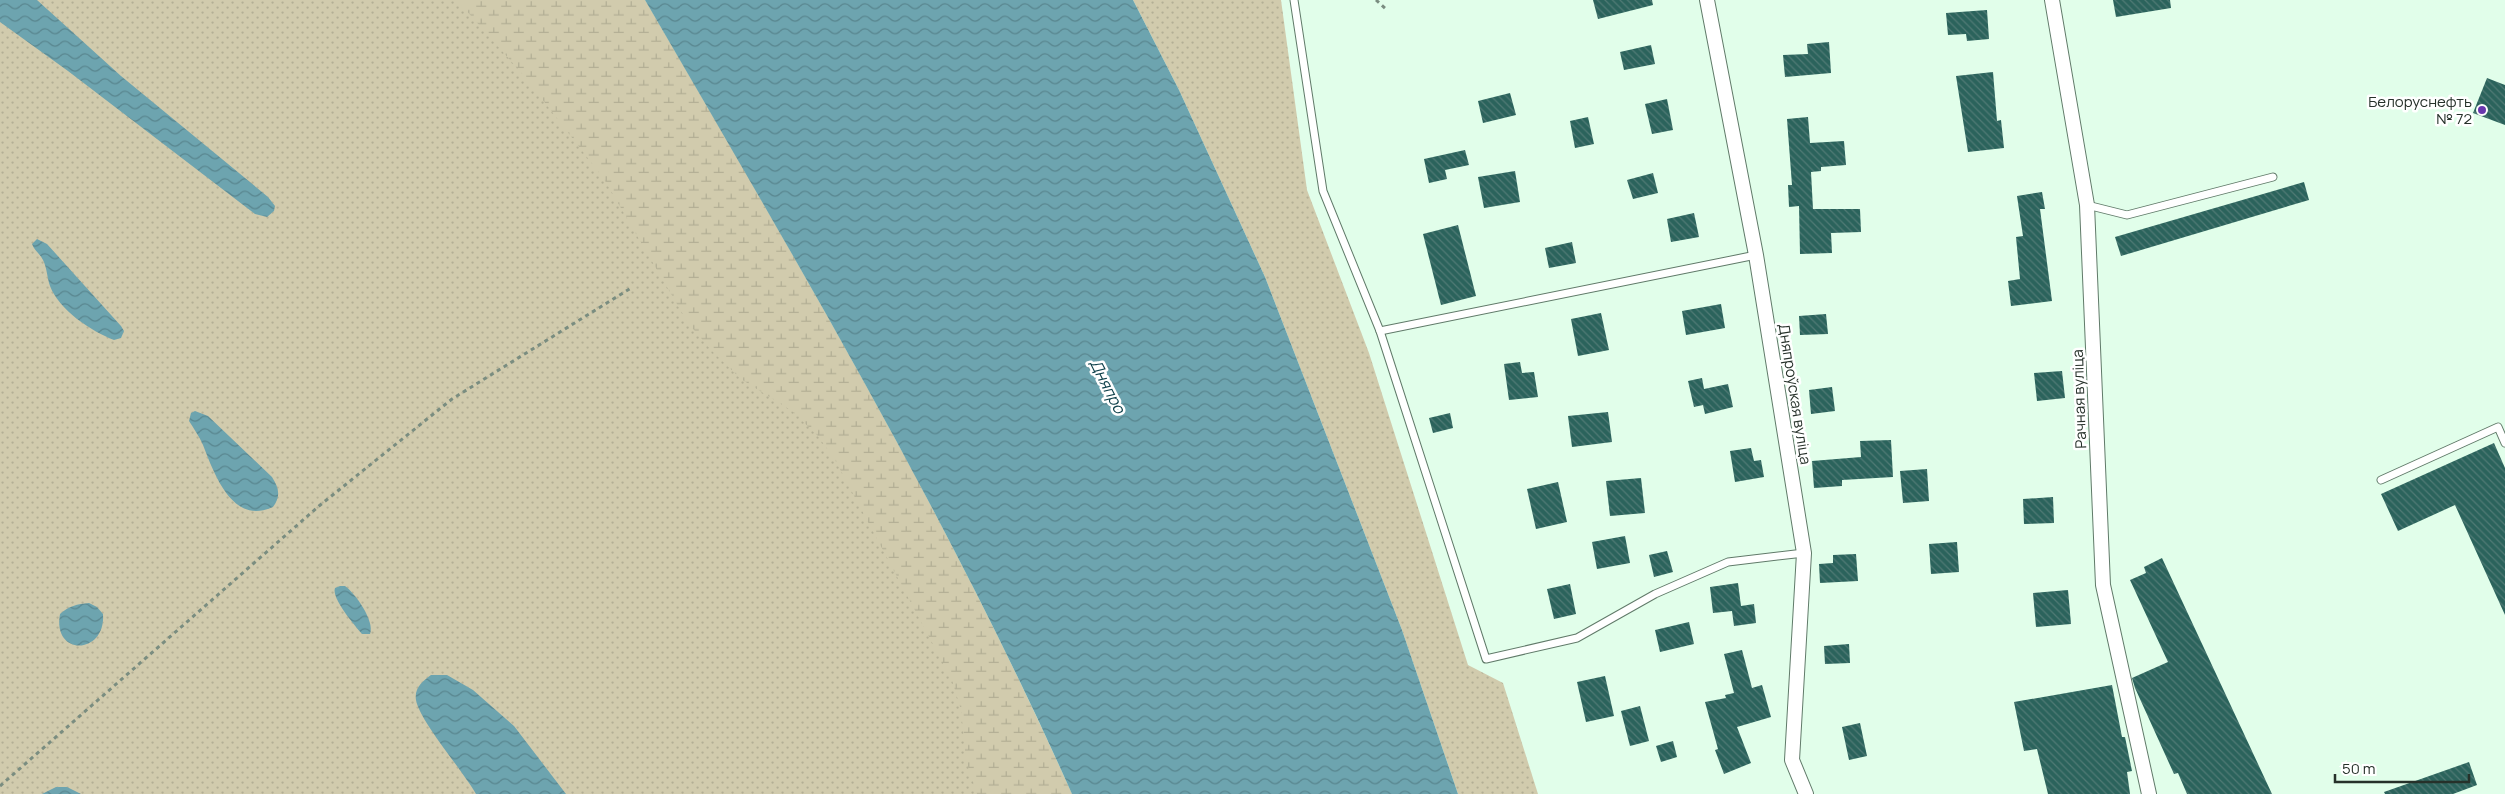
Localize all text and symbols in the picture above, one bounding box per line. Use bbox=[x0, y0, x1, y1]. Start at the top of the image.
place label: Белоруснефть № 72 bbox=[2368, 91, 2472, 129]
marker: Белоруснефть № 72 bbox=[2476, 104, 2488, 116]
street label: Дняпроўская вуліца bbox=[1773, 322, 1817, 466]
street label: Рачная вуліца bbox=[2067, 349, 2091, 449]
water label: Дняпро bbox=[1085, 355, 1132, 418]
scale bar bbox=[2335, 752, 2469, 784]
text: 50 m bbox=[2342, 758, 2376, 779]

